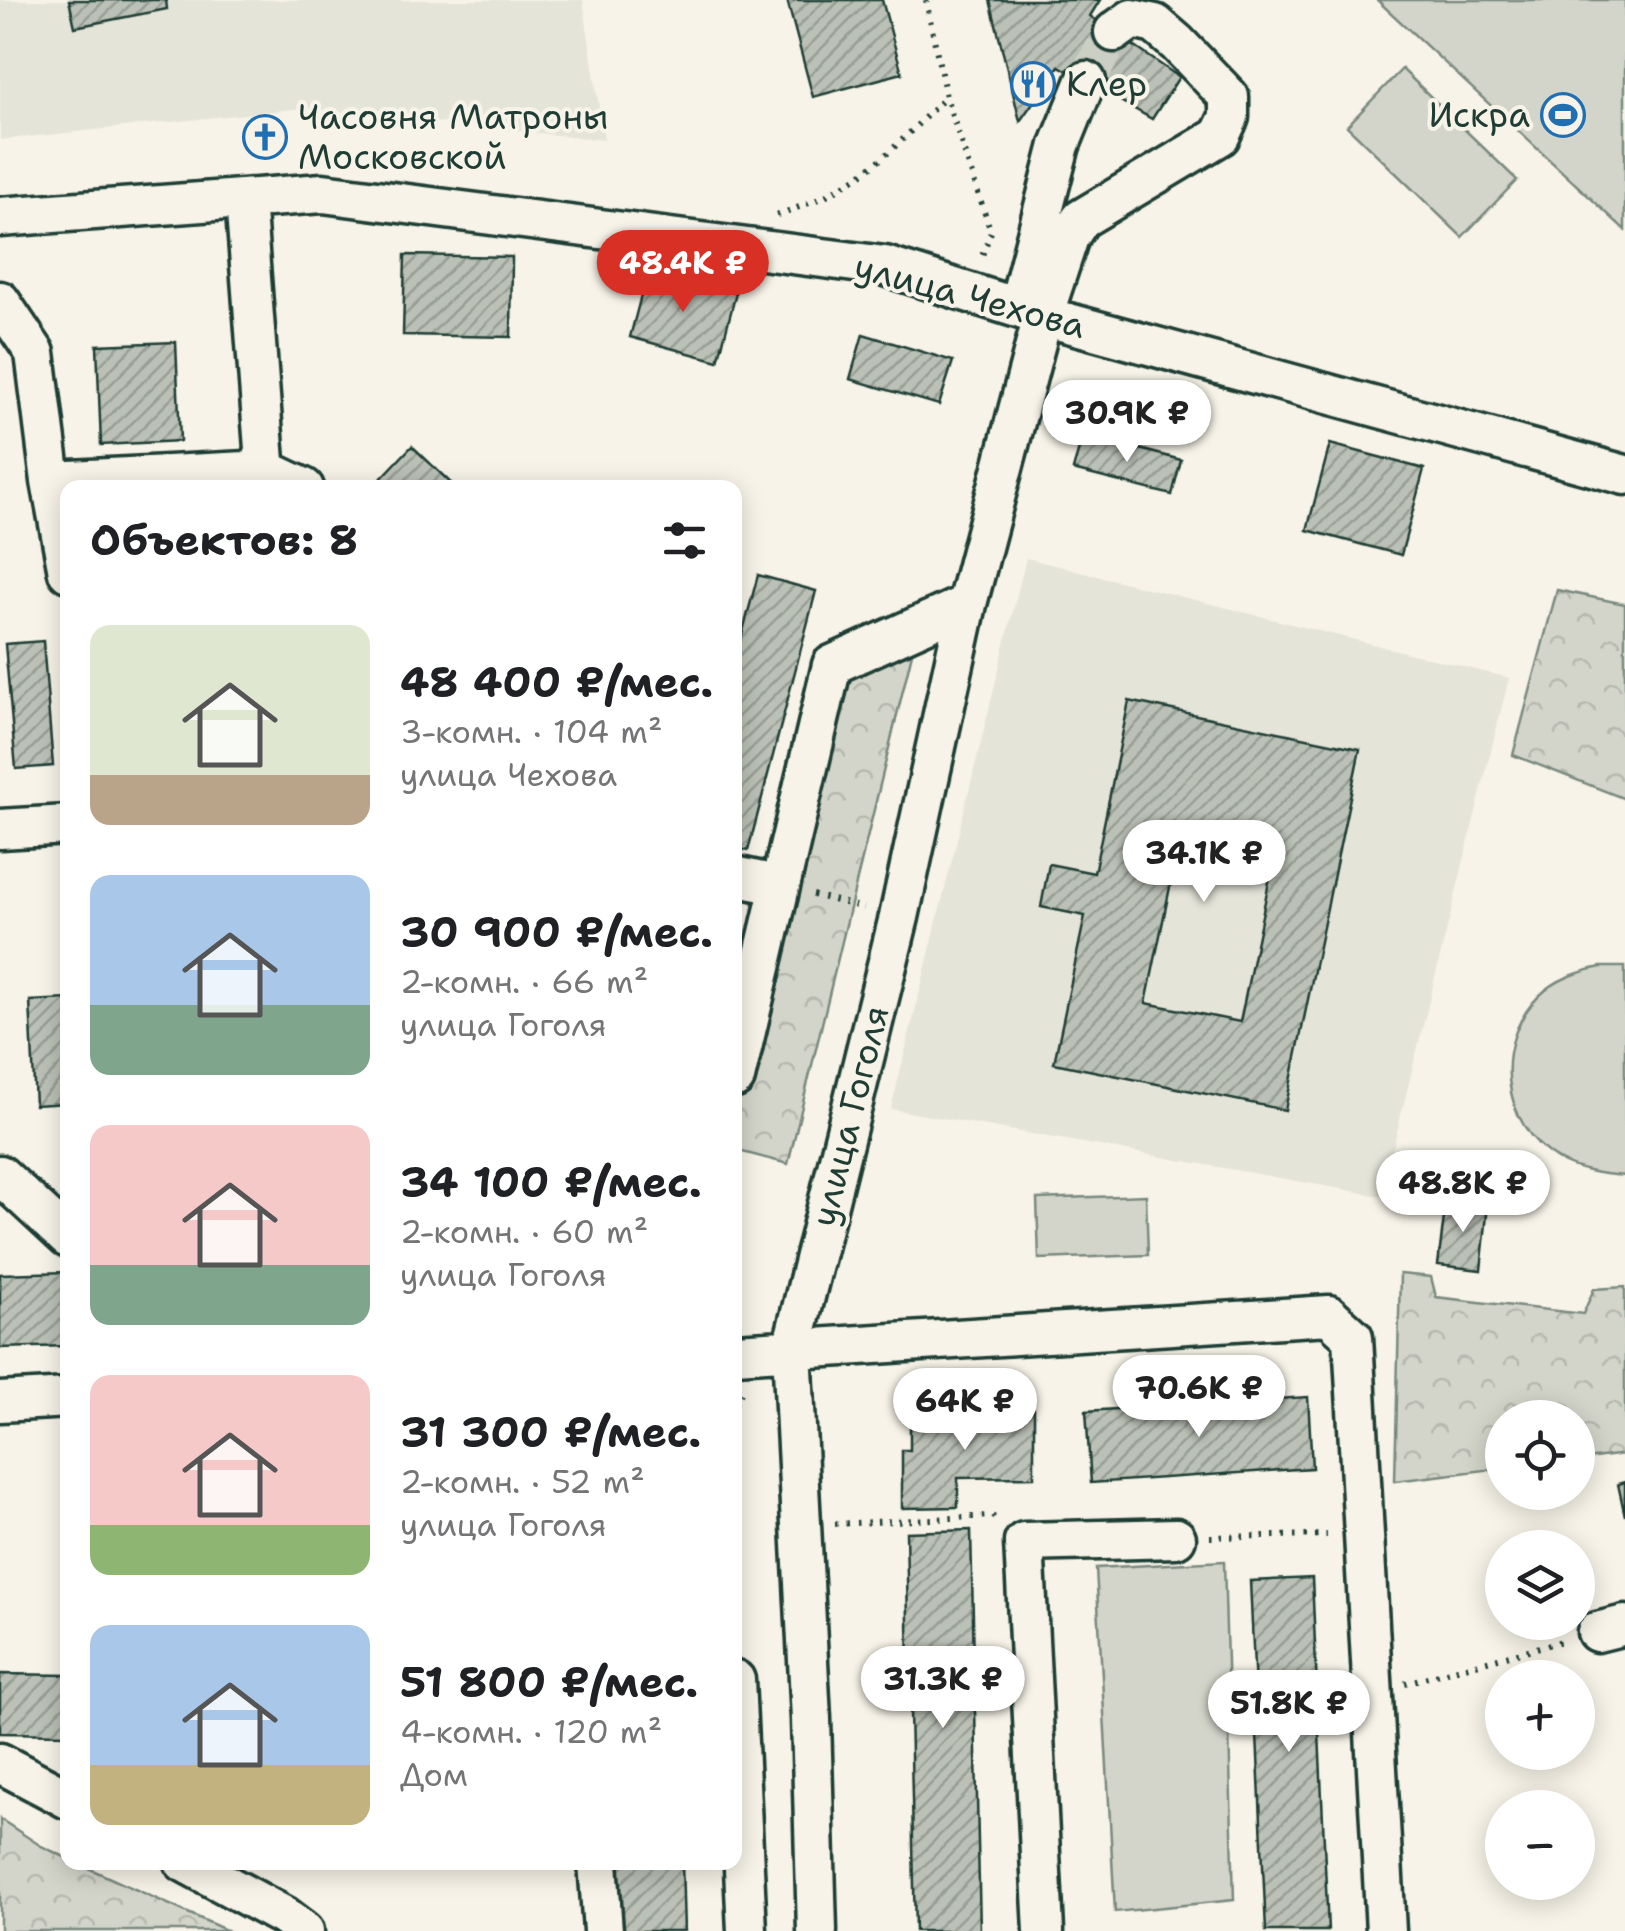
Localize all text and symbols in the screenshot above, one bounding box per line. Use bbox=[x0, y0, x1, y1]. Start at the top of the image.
place label: Клер bbox=[1066, 60, 1147, 107]
restaurant icon: Клер bbox=[1010, 61, 1056, 107]
place label: Искра bbox=[1428, 91, 1530, 138]
sports icon: Искра bbox=[1540, 92, 1586, 138]
place label: Часовня Матроны Московской bbox=[298, 93, 609, 180]
church icon: Часовня Матроны Московской bbox=[242, 114, 288, 160]
pin: 48.4K ₽ bbox=[591, 230, 775, 315]
text: 48.4K ₽ bbox=[619, 241, 747, 284]
street label: улица Чехова bbox=[849, 242, 1091, 349]
pin: 30.9K ₽ bbox=[1035, 380, 1219, 465]
text: 30.9K ₽ bbox=[1064, 391, 1190, 434]
text: Объектов: 8 bbox=[90, 512, 358, 568]
icon: filters bbox=[657, 513, 712, 568]
text: 48 400 ₽/мес. bbox=[400, 654, 713, 710]
icon: home bbox=[170, 665, 290, 785]
text: 3-комн. · 104 m² bbox=[400, 710, 662, 753]
text: улица Чехова bbox=[400, 753, 617, 796]
pin: 34.1K ₽ bbox=[1112, 820, 1296, 905]
text: 34.1K ₽ bbox=[1145, 831, 1263, 874]
text: 30 900 ₽/мес. bbox=[400, 904, 713, 960]
icon: home bbox=[170, 915, 290, 1035]
text: 2-комн. · 66 m² bbox=[400, 960, 648, 1003]
street label: улица Гоголя bbox=[799, 1001, 900, 1231]
text: улица Гоголя bbox=[400, 1003, 607, 1046]
pin: 48.8K ₽ bbox=[1371, 1150, 1555, 1235]
text: 34 100 ₽/мес. bbox=[400, 1154, 702, 1210]
text: 48.8K ₽ bbox=[1398, 1161, 1528, 1204]
icon: home bbox=[170, 1165, 290, 1285]
text: 2-комн. · 60 m² bbox=[400, 1210, 648, 1253]
text: улица Гоголя bbox=[400, 1253, 607, 1296]
pin: 70.6K ₽ bbox=[1107, 1355, 1291, 1440]
text: 70.6K ₽ bbox=[1135, 1366, 1263, 1409]
pin: 64K ₽ bbox=[895, 1368, 1035, 1453]
text: 64K ₽ bbox=[915, 1379, 1015, 1422]
map controls bbox=[1485, 1400, 1595, 1900]
button: locate bbox=[1485, 1400, 1595, 1510]
text: 31 300 ₽/мес. bbox=[400, 1404, 701, 1460]
icon: home bbox=[170, 1415, 290, 1535]
text: 2-комн. · 52 m² bbox=[400, 1460, 645, 1503]
text: улица Гоголя bbox=[400, 1503, 607, 1546]
button: layers bbox=[1485, 1530, 1595, 1640]
pin: 31.3K ₽ bbox=[851, 1646, 1035, 1731]
text: 51 800 ₽/мес. bbox=[400, 1654, 698, 1710]
text: 31.3K ₽ bbox=[883, 1657, 1003, 1700]
button: + bbox=[1485, 1660, 1595, 1770]
icon: home bbox=[170, 1665, 290, 1785]
pin: 51.8K ₽ bbox=[1197, 1670, 1381, 1755]
text: 51.8K ₽ bbox=[1230, 1681, 1348, 1724]
text: 4-комн. · 120 m² bbox=[400, 1710, 662, 1753]
text: Дом bbox=[400, 1753, 468, 1796]
button: − bbox=[1485, 1790, 1595, 1900]

